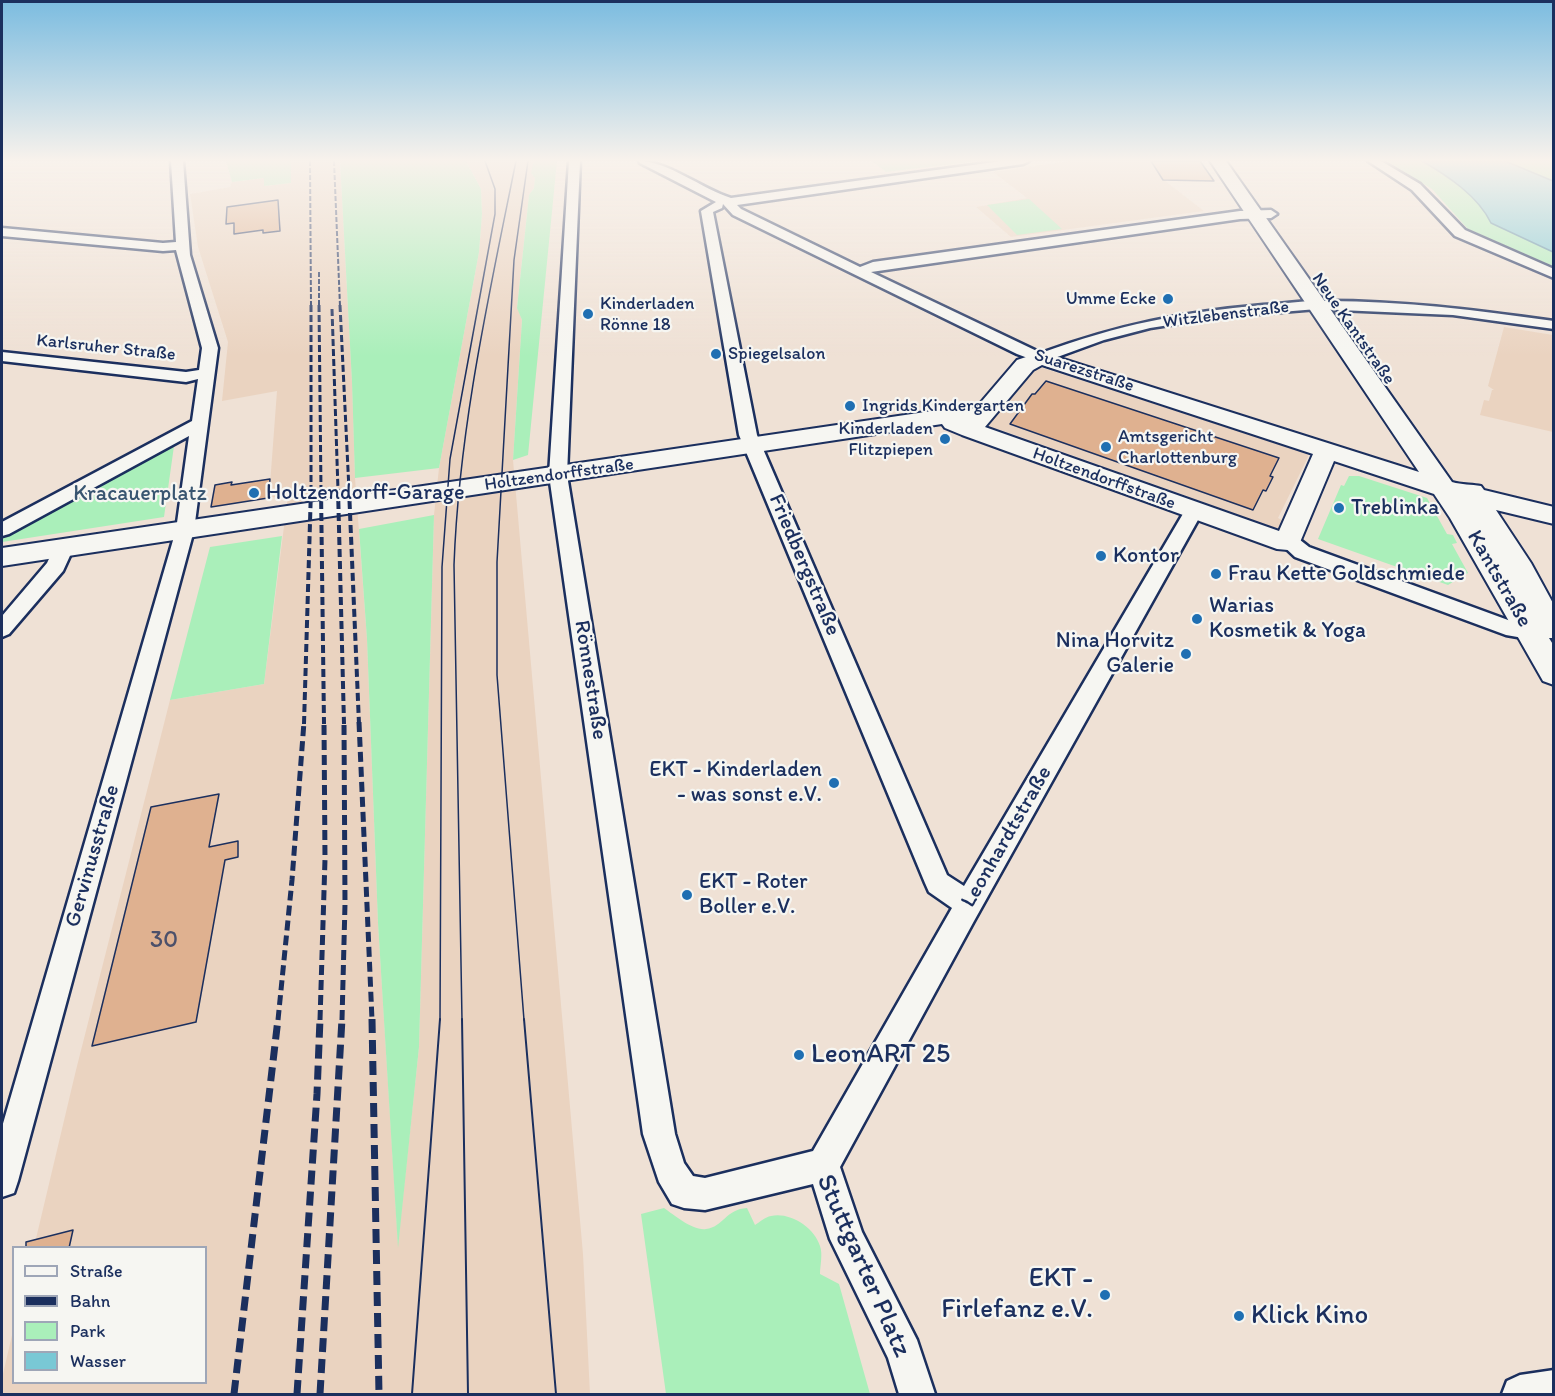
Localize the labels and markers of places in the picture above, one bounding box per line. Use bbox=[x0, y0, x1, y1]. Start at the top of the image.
place label: Umme Ecke bbox=[1066, 288, 1156, 310]
marker: Umme Ecke bbox=[1161, 292, 1175, 306]
place label: Kinderladen Rönne 18 bbox=[600, 293, 694, 336]
marker: Kinderladen Rönne 18 bbox=[581, 307, 595, 321]
place label: Spiegelsalon bbox=[728, 343, 826, 365]
marker: Spiegelsalon bbox=[709, 347, 723, 361]
place label: Ingrids Kindergarten bbox=[862, 395, 1024, 417]
marker: Ingrids Kindergarten bbox=[843, 399, 857, 413]
place label: Kinderladen Flitzpiepen bbox=[839, 418, 933, 460]
place label: Amtsgericht Charlottenburg bbox=[1118, 426, 1237, 468]
marker: Kinderladen Flitzpiepen bbox=[938, 432, 952, 446]
marker: Amtsgericht Charlottenburg bbox=[1099, 440, 1113, 454]
place label: Holtzendorff-Garage bbox=[266, 480, 465, 506]
marker: Holtzendorff-Garage bbox=[247, 486, 261, 500]
place label: Treblinka bbox=[1351, 495, 1439, 521]
marker: Treblinka bbox=[1332, 501, 1346, 515]
place label: Kontor bbox=[1113, 543, 1179, 569]
marker: Kontor bbox=[1094, 549, 1108, 563]
place label: Frau Kette Goldschmiede bbox=[1228, 561, 1465, 587]
marker: Frau Kette Goldschmiede bbox=[1209, 567, 1223, 581]
place label: Warias Kosmetik & Yoga bbox=[1209, 593, 1366, 644]
marker: Warias Kosmetik & Yoga bbox=[1190, 612, 1204, 626]
place label: Nina Horvitz Galerie bbox=[1056, 628, 1174, 680]
marker: Nina Horvitz Galerie bbox=[1179, 647, 1193, 661]
place label: EKT - Kinderladen - was sonst e.V. bbox=[649, 757, 822, 808]
marker: EKT - Kinderladen - was sonst e.V. bbox=[827, 776, 841, 790]
place label: EKT - Roter Boller e.V. bbox=[699, 869, 808, 920]
marker: EKT - Roter Boller e.V. bbox=[680, 888, 694, 902]
place label: LeonART 25 bbox=[811, 1039, 950, 1071]
marker: LeonART 25 bbox=[792, 1048, 806, 1062]
place label: EKT - Firlefanz e.V. bbox=[941, 1263, 1093, 1326]
marker: EKT - Firlefanz e.V. bbox=[1098, 1288, 1112, 1302]
place label: Klick Kino bbox=[1251, 1300, 1368, 1332]
marker: Klick Kino bbox=[1232, 1309, 1246, 1323]

